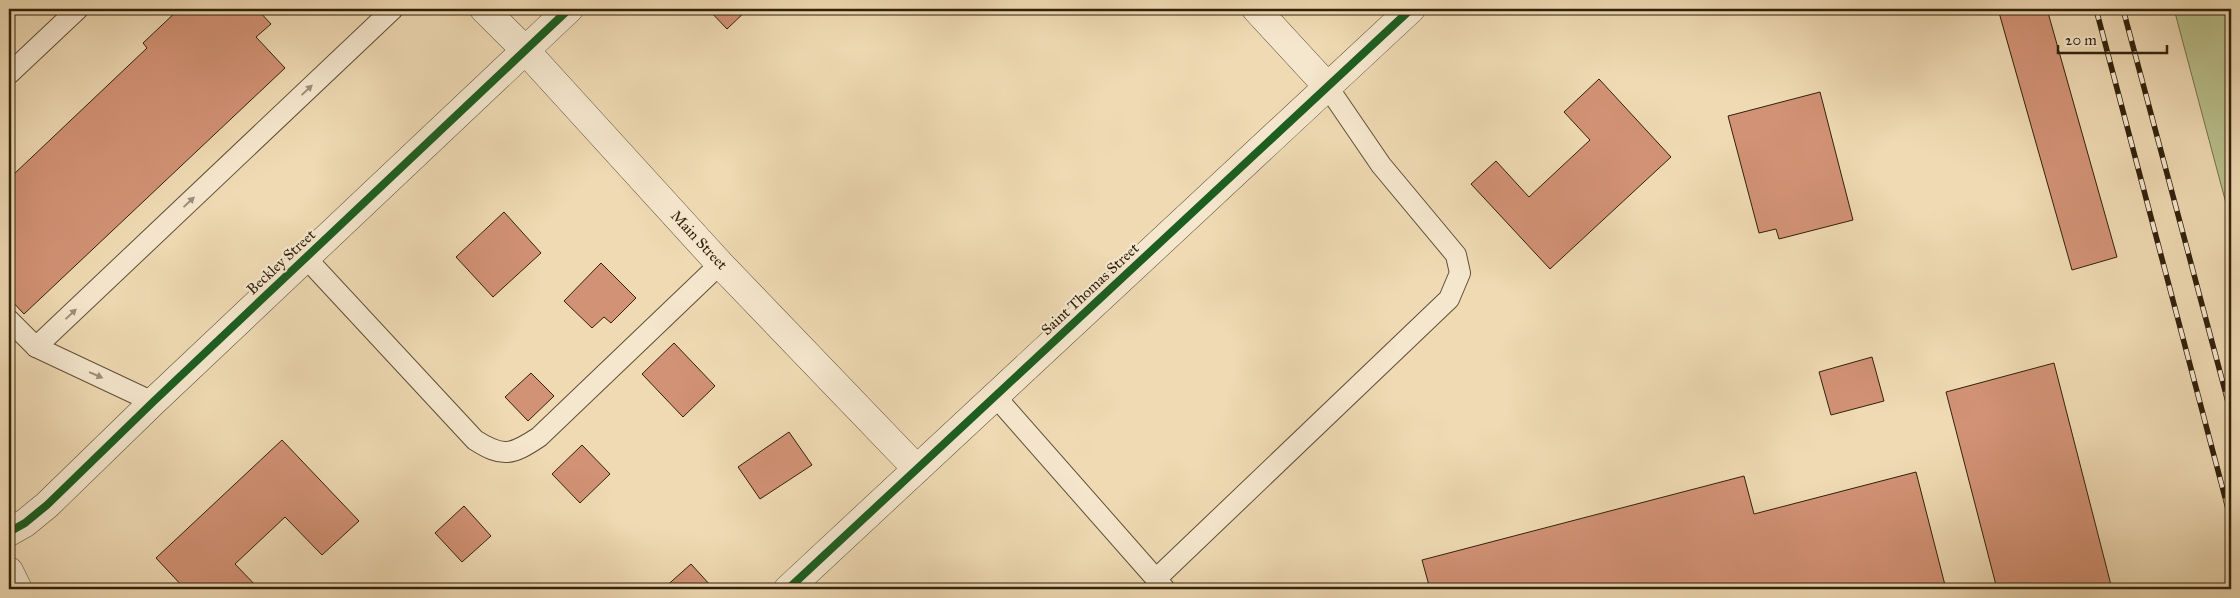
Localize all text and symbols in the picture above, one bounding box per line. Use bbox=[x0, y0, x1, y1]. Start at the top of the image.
scale bar bbox=[2058, 22, 2166, 54]
text: 20 m bbox=[2065, 31, 2097, 49]
one-way arrow bbox=[301, 84, 313, 96]
one-way arrow bbox=[183, 196, 195, 208]
street label: Main Street bbox=[667, 207, 731, 274]
street label: Beckley Street bbox=[243, 225, 320, 298]
street label: Saint Thomas Street bbox=[1038, 239, 1143, 339]
one-way arrow bbox=[65, 308, 77, 320]
one-way arrow bbox=[89, 371, 103, 379]

